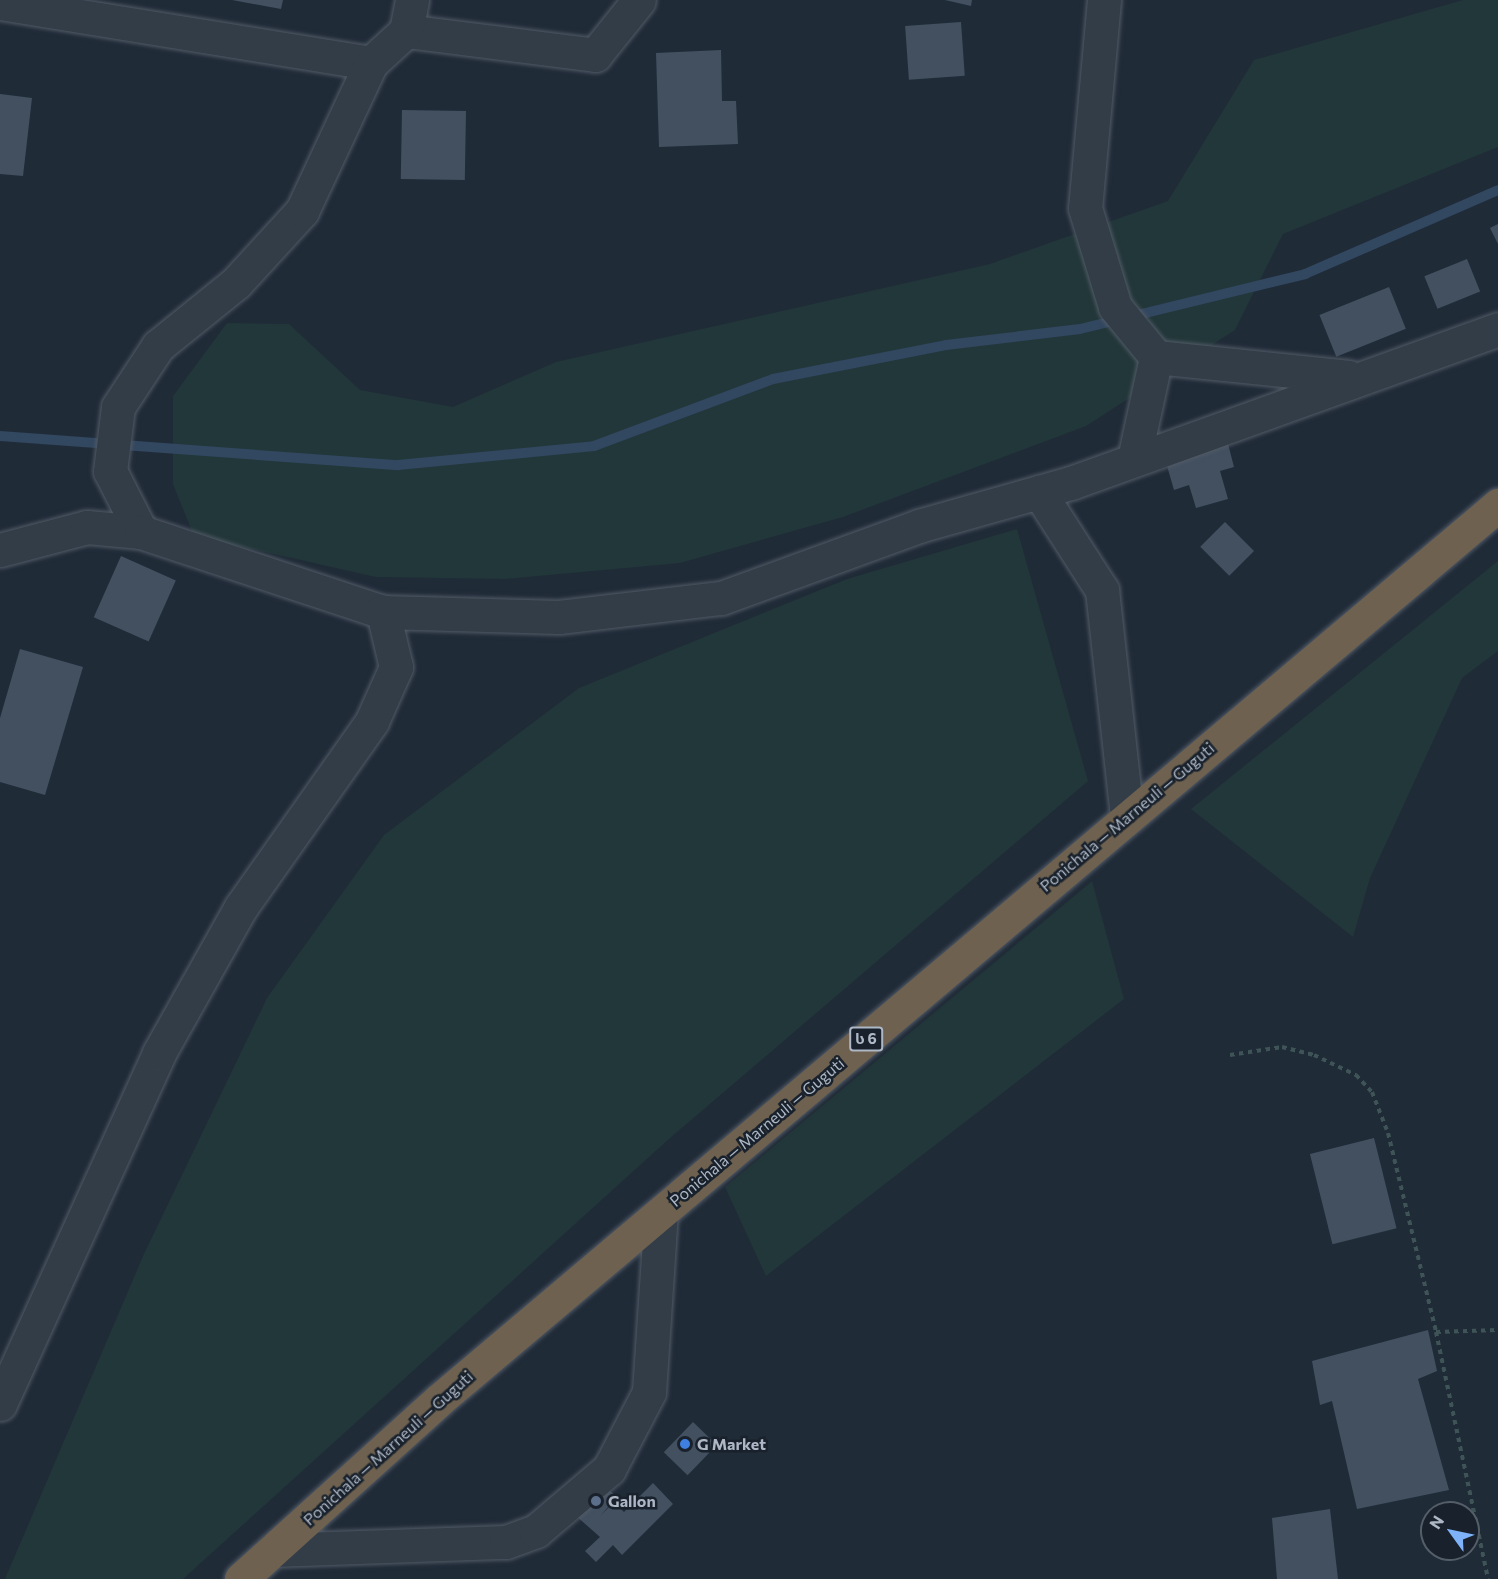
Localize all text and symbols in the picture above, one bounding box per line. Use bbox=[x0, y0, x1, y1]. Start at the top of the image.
street label: Ponichala — Marneuli — Guguti bbox=[1036, 738, 1218, 896]
road number: ს 6 bbox=[848, 1027, 884, 1051]
street label: Ponichala — Marneuli — Guguti bbox=[666, 1053, 848, 1211]
street label: Ponichala — Marneuli — Guguti bbox=[299, 1367, 477, 1529]
place label: G Market bbox=[697, 1434, 766, 1454]
marker: G Market bbox=[678, 1437, 692, 1451]
place label: Gallon bbox=[608, 1491, 656, 1511]
marker: Gallon bbox=[589, 1494, 603, 1508]
north arrow bbox=[1420, 1501, 1480, 1561]
text: N bbox=[1425, 1512, 1447, 1532]

